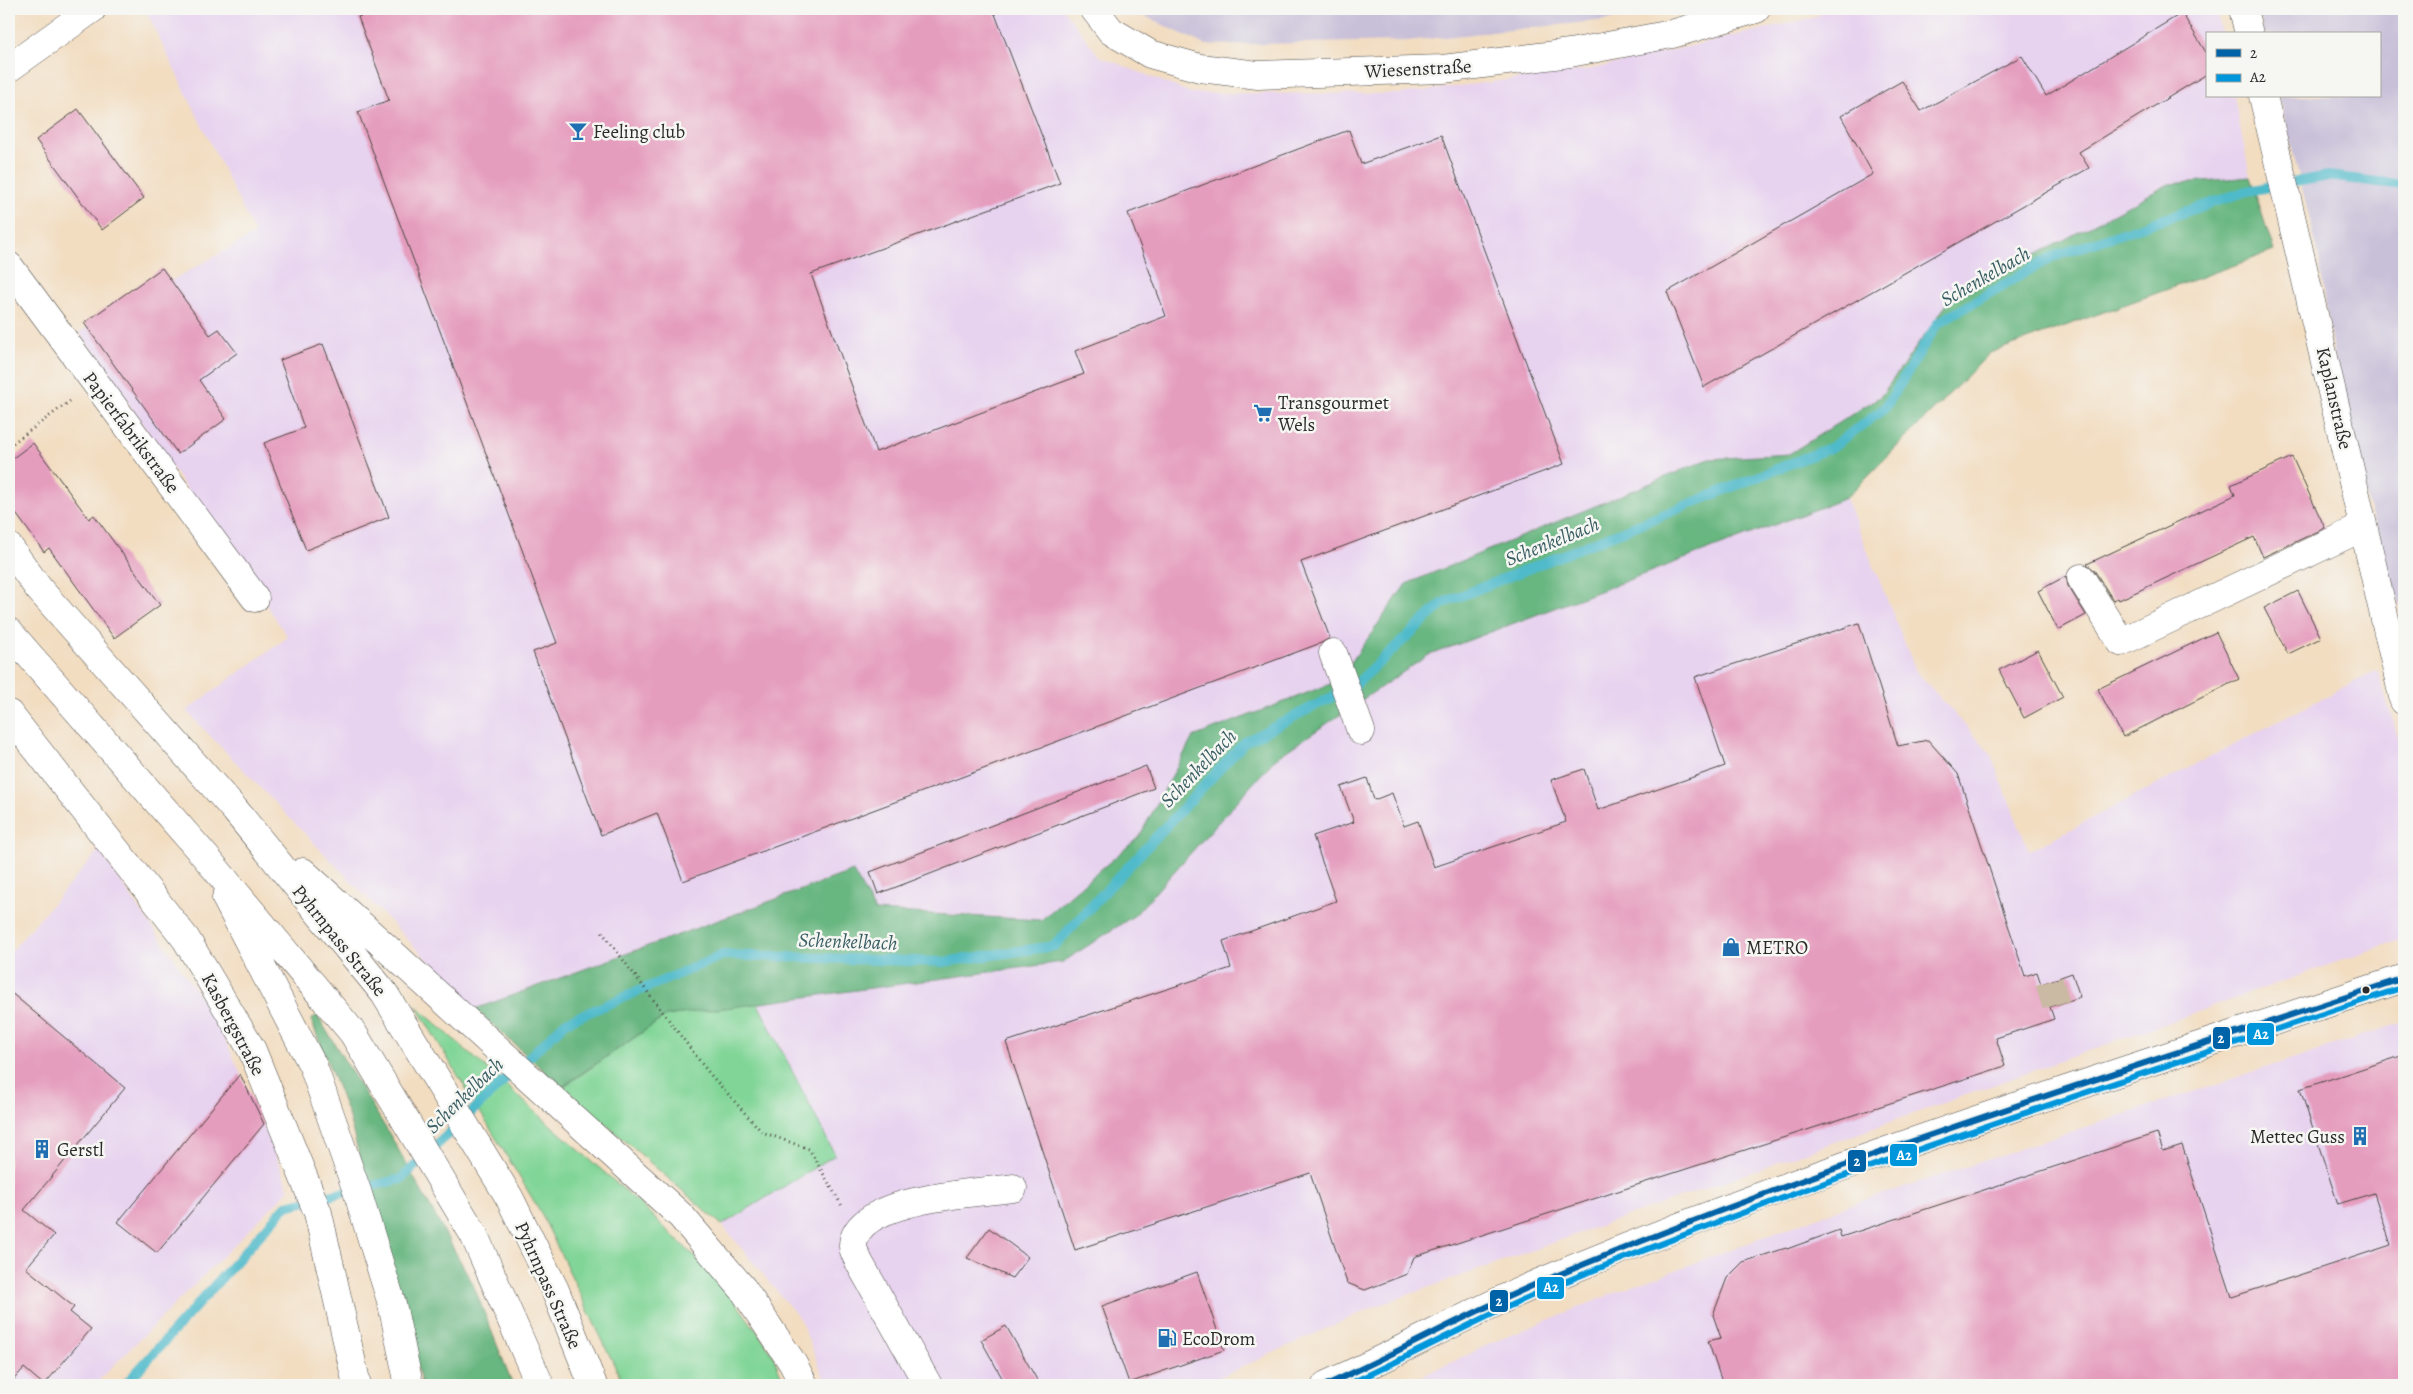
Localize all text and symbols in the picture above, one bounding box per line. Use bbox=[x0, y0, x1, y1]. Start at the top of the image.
legend bbox=[2206, 32, 2380, 98]
text: 2 bbox=[2250, 43, 2257, 63]
street label: Wiesenstraße bbox=[1363, 53, 1472, 85]
text: A2 bbox=[2249, 67, 2266, 87]
place label: Feeling club bbox=[593, 119, 685, 145]
bar icon: Feeling club bbox=[567, 120, 589, 142]
water label: Schenkelbach bbox=[1936, 240, 2035, 313]
street label: Kaplanstraße bbox=[2310, 345, 2358, 452]
street label: Papierfabrikstraße bbox=[77, 366, 186, 499]
place label: Transgourmet Wels bbox=[1277, 390, 1389, 438]
supermarket icon: Transgourmet Wels bbox=[1252, 402, 1274, 424]
water label: Schenkelbach bbox=[1501, 510, 1603, 573]
water label: Schenkelbach bbox=[1154, 723, 1243, 813]
street label: Pyhrnpass Straße bbox=[286, 879, 392, 1002]
water label: Schenkelbach bbox=[798, 926, 898, 957]
place label: METRO bbox=[1746, 935, 1808, 961]
shop icon: METRO bbox=[1720, 936, 1742, 958]
street label: Kasbergstraße bbox=[195, 969, 271, 1080]
unlabelled marker bbox=[2361, 985, 2371, 995]
line badge: A2 bbox=[2246, 1022, 2275, 1046]
text: A2 bbox=[2252, 1025, 2269, 1044]
line badge: 2 bbox=[2212, 1026, 2231, 1050]
text: 2 bbox=[2218, 1029, 2225, 1048]
water label: Schenkelbach bbox=[419, 1051, 509, 1140]
place label: Mettec Guss bbox=[2250, 1124, 2345, 1150]
building icon: Mettec Guss bbox=[2349, 1125, 2371, 1147]
place label: Gerstl bbox=[57, 1137, 104, 1163]
building icon: Gerstl bbox=[31, 1138, 53, 1160]
line badge: A2 bbox=[1889, 1143, 1918, 1167]
text: A2 bbox=[1895, 1146, 1912, 1165]
line badge: 2 bbox=[1847, 1149, 1867, 1173]
text: 2 bbox=[1854, 1152, 1861, 1171]
street label: Pyhrnpass Straße bbox=[508, 1218, 588, 1353]
line badge: A2 bbox=[1536, 1276, 1565, 1300]
text: A2 bbox=[1542, 1278, 1559, 1297]
line badge: 2 bbox=[1489, 1289, 1509, 1313]
text: 2 bbox=[1496, 1292, 1503, 1311]
place label: EcoDrom bbox=[1182, 1326, 1256, 1352]
fuel station icon: EcoDrom bbox=[1156, 1327, 1178, 1349]

